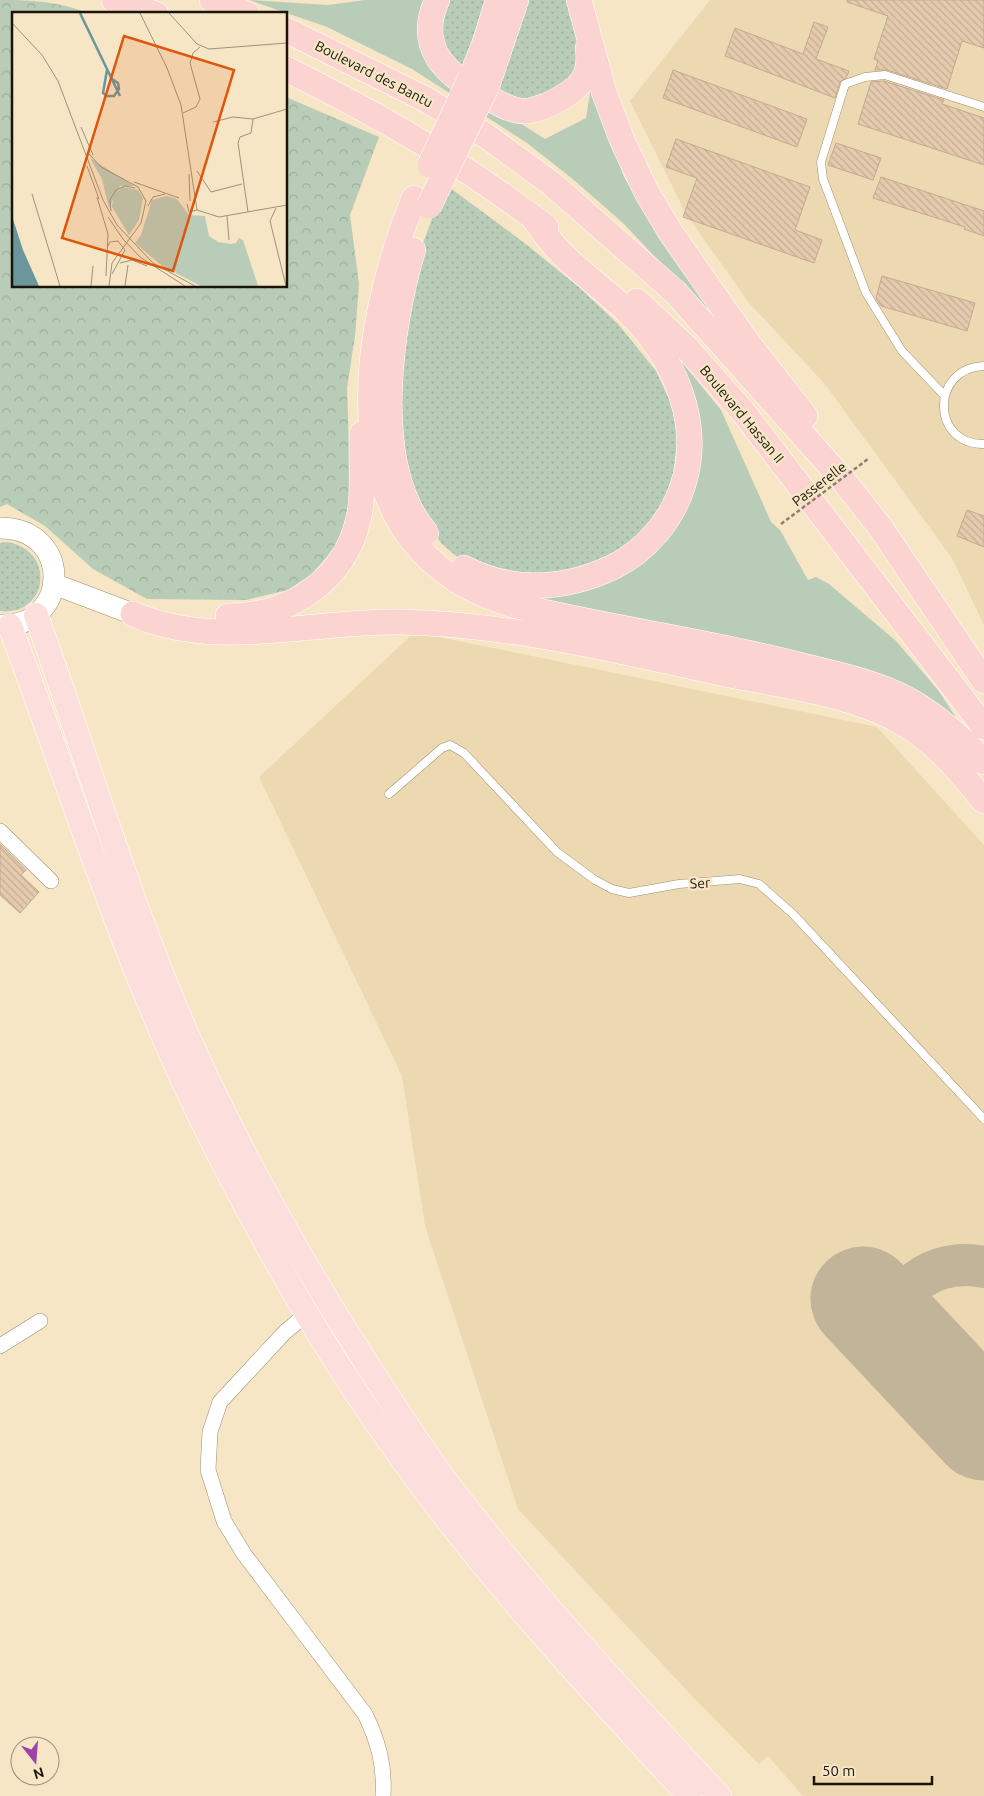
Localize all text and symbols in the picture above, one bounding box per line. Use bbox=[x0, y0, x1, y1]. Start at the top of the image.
inset map bbox=[12, 12, 288, 288]
street label: Boulevard des Bantu bbox=[312, 37, 436, 111]
street label: Boulevard Hassan II bbox=[697, 362, 787, 466]
street label: Passerelle bbox=[789, 459, 849, 509]
street label: Ser bbox=[689, 874, 711, 892]
north arrow bbox=[10, 1736, 60, 1786]
scale bar bbox=[814, 1754, 932, 1786]
text: 50 m bbox=[822, 1762, 855, 1779]
text: N bbox=[31, 1764, 46, 1783]

